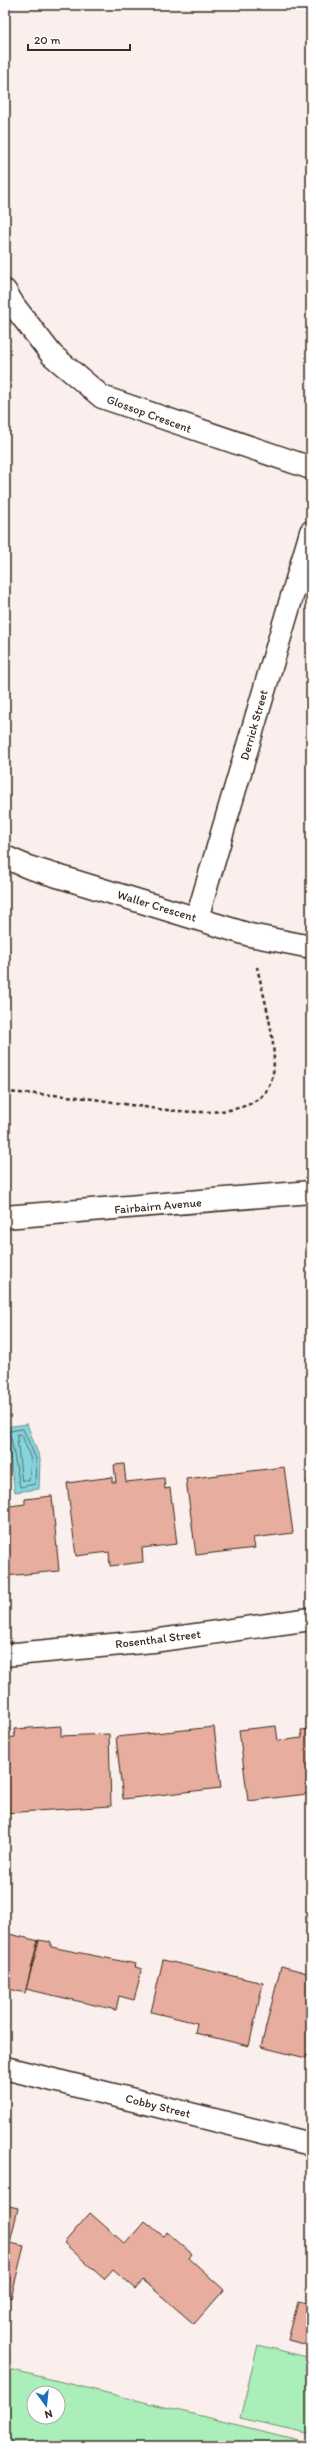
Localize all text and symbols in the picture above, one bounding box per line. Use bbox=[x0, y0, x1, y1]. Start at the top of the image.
scale bar bbox=[28, 26, 130, 52]
text: 20 m bbox=[34, 33, 61, 47]
street label: Glossop Crescent bbox=[105, 392, 194, 436]
street label: Derrick Street bbox=[237, 688, 271, 762]
street label: Waller Crescent bbox=[116, 887, 199, 925]
street label: Fairbairn Avenue bbox=[114, 1195, 203, 1217]
street label: Rosenthal Street bbox=[114, 1627, 202, 1651]
street label: Cobby Street bbox=[124, 2091, 192, 2121]
north arrow bbox=[26, 2385, 66, 2425]
text: N bbox=[43, 2407, 54, 2421]

